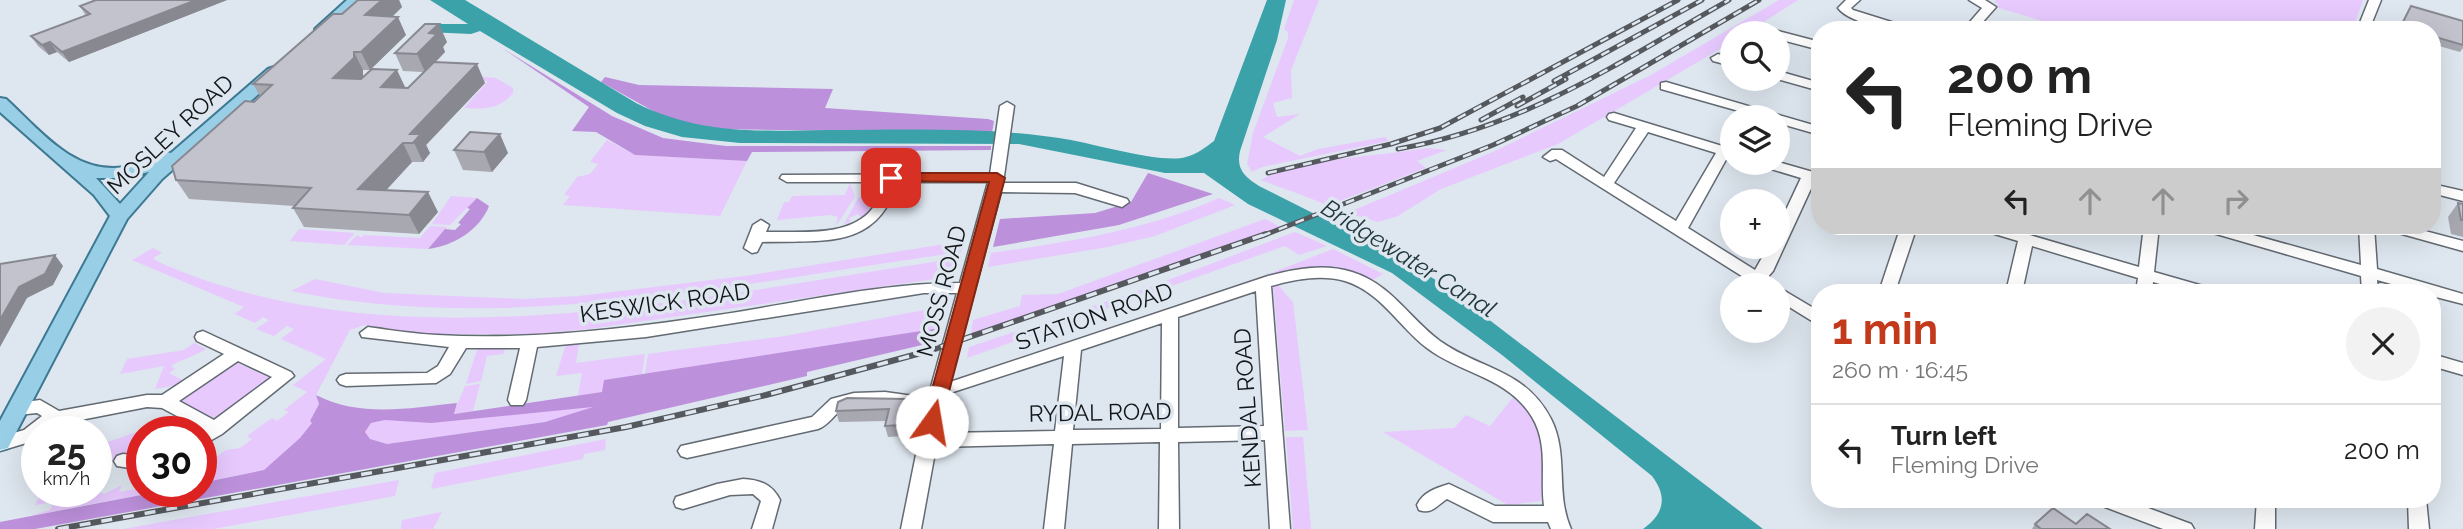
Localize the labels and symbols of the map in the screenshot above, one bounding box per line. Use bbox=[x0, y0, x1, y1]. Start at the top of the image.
street label: MOSLEY ROAD bbox=[101, 69, 239, 199]
pin bbox=[861, 148, 921, 208]
water label: Bridgewater Canal bbox=[1316, 193, 1502, 323]
street label: MOSS ROAD bbox=[910, 222, 972, 360]
street label: STATION ROAD bbox=[1012, 276, 1176, 356]
street label: KESWICK ROAD bbox=[578, 277, 752, 327]
street label: KENDAL ROAD bbox=[1228, 327, 1266, 489]
position arrow bbox=[895, 385, 969, 459]
street label: RYDAL ROAD bbox=[1028, 397, 1172, 427]
speed limit sign: 30 bbox=[126, 416, 217, 507]

